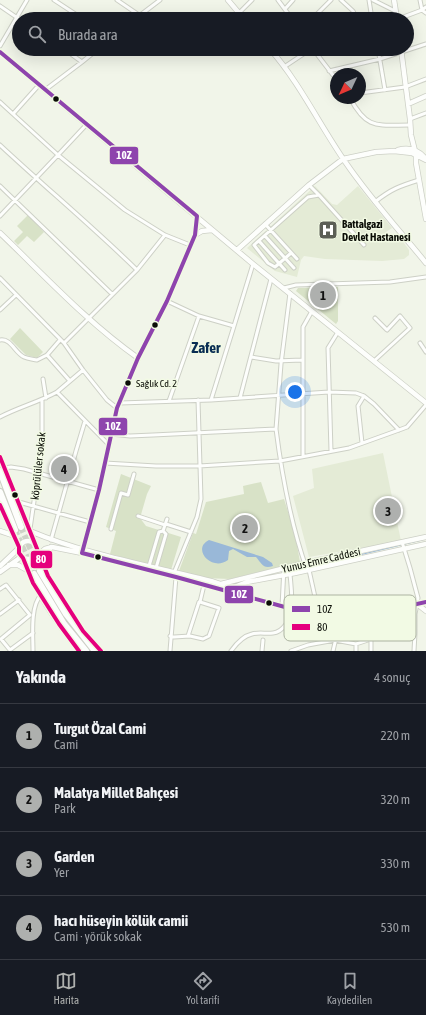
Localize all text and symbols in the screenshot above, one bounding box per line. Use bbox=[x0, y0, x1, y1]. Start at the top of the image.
search box bbox=[12, 12, 414, 56]
icon: search bbox=[26, 23, 48, 45]
text: Burada ara bbox=[58, 26, 118, 43]
north arrow bbox=[330, 68, 366, 104]
unlabelled marker bbox=[51, 94, 61, 104]
line badge: 10Z bbox=[109, 146, 139, 165]
text: 10Z bbox=[116, 149, 132, 161]
place label: Battalgazi Devlet Hastanesi bbox=[342, 218, 411, 243]
hospital icon: Battalgazi Devlet Hastanesi bbox=[317, 219, 339, 241]
pin: 1 bbox=[310, 280, 336, 310]
unlabelled marker bbox=[150, 320, 160, 330]
district label: Zafer bbox=[191, 339, 221, 356]
marker: Sağlık Cd. 2 bbox=[123, 378, 133, 388]
place label: Sağlık Cd. 2 bbox=[136, 378, 177, 389]
your location bbox=[285, 382, 305, 402]
line badge: 10Z bbox=[98, 417, 128, 436]
text: 10Z bbox=[105, 420, 121, 432]
street label: köprülüler sokak bbox=[28, 431, 48, 501]
pin: 4 bbox=[51, 454, 77, 484]
unlabelled marker bbox=[10, 490, 20, 500]
pin: 3 bbox=[375, 496, 401, 526]
pin: 2 bbox=[232, 513, 258, 543]
street label: Yunus Emre Caddesi bbox=[280, 545, 362, 575]
line badge: 80 bbox=[30, 550, 53, 569]
unlabelled marker bbox=[93, 552, 103, 562]
text: 80 bbox=[36, 553, 46, 565]
line badge: 10Z bbox=[224, 585, 254, 604]
text: 10Z bbox=[231, 588, 247, 600]
legend bbox=[284, 595, 416, 641]
unlabelled marker bbox=[264, 598, 274, 608]
text: 10Z bbox=[317, 603, 332, 615]
text: 80 bbox=[317, 621, 327, 633]
text: Yakında bbox=[16, 667, 66, 687]
text: 4 sonuç bbox=[374, 670, 410, 685]
text: Turgut Özal Cami bbox=[54, 720, 146, 737]
text: 1 bbox=[26, 728, 32, 743]
text: 220 m bbox=[381, 728, 410, 743]
text: Cami bbox=[54, 737, 78, 752]
text: Malatya Millet Bahçesi bbox=[54, 784, 178, 801]
text: 2 bbox=[26, 792, 32, 807]
text: 320 m bbox=[381, 792, 410, 807]
text: Park bbox=[54, 801, 76, 816]
text: Garden bbox=[54, 848, 95, 865]
text: 3 bbox=[26, 856, 32, 871]
text: 330 m bbox=[381, 856, 410, 871]
text: Yer bbox=[54, 865, 69, 880]
text: hacı hüseyin kölük camii bbox=[54, 912, 188, 929]
text: 4 bbox=[26, 920, 32, 935]
text: 530 m bbox=[381, 920, 410, 935]
text: Cami · yörük sokak bbox=[54, 929, 142, 944]
tab: Harita bbox=[54, 970, 79, 1006]
tab: Yol tarifi bbox=[186, 970, 220, 1006]
tab: Kaydedilen bbox=[327, 970, 372, 1006]

